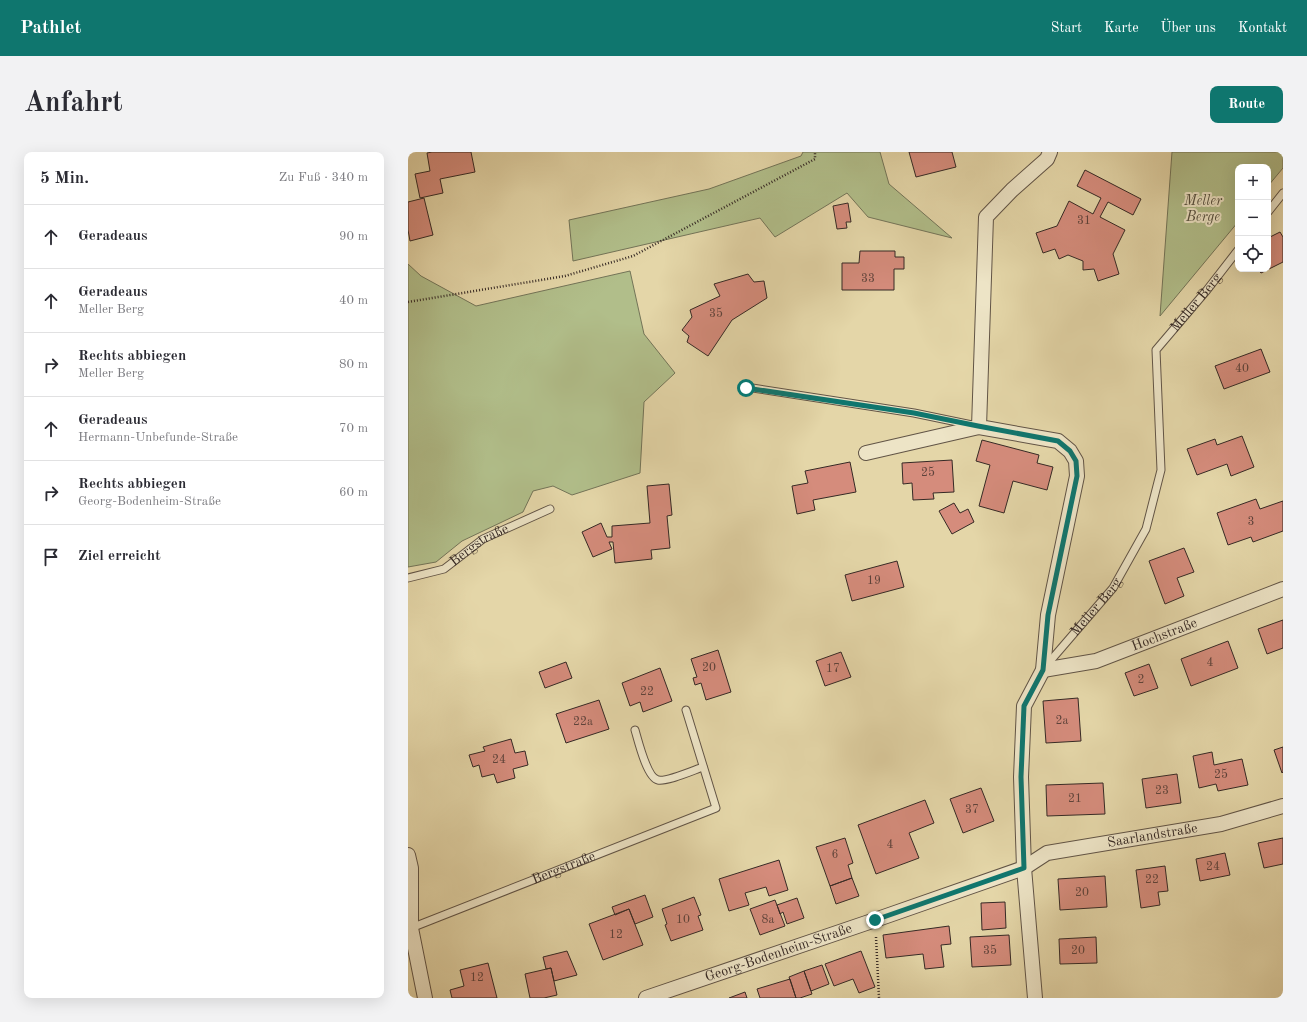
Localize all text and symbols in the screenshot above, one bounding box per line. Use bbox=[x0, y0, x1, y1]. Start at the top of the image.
text: Pathlet bbox=[20, 19, 81, 38]
text: Start bbox=[1051, 21, 1082, 35]
text: Karte bbox=[1104, 21, 1139, 35]
text: Über uns bbox=[1161, 21, 1216, 35]
text: Kontakt bbox=[1238, 21, 1287, 35]
button: Route bbox=[1210, 86, 1283, 123]
text: Anfahrt bbox=[24, 90, 123, 118]
map controls bbox=[1235, 164, 1271, 272]
button: + bbox=[1235, 164, 1271, 200]
text: 5 Min. bbox=[40, 170, 89, 187]
text: Zu Fuß · 340 m bbox=[279, 171, 368, 184]
park label: Meller Berge bbox=[1183, 194, 1223, 225]
button: − bbox=[1235, 200, 1271, 236]
house number: 31 bbox=[1077, 215, 1091, 227]
icon: ahead bbox=[40, 226, 62, 248]
text: Geradeaus bbox=[78, 229, 147, 244]
text: 90 m bbox=[339, 230, 368, 243]
button: locate bbox=[1235, 236, 1271, 272]
street label: Meller Berg bbox=[1168, 270, 1224, 334]
house number: 33 bbox=[861, 273, 875, 285]
text: Geradeaus bbox=[78, 285, 147, 300]
icon: ahead bbox=[40, 290, 62, 312]
text: 40 m bbox=[339, 294, 368, 307]
text: Meller Berg bbox=[78, 303, 144, 316]
house number: 35 bbox=[709, 307, 723, 320]
text: Rechts abbiegen bbox=[78, 349, 186, 364]
icon: right bbox=[40, 354, 62, 376]
text: 80 m bbox=[339, 358, 368, 371]
house number: 40 bbox=[1235, 363, 1249, 375]
text: Meller Berg bbox=[78, 367, 144, 380]
route start bbox=[737, 379, 755, 397]
text: Geradeaus bbox=[78, 413, 147, 428]
icon: ahead bbox=[40, 418, 62, 440]
text: 70 m bbox=[339, 422, 368, 435]
text: Hermann-Unbefunde-Straße bbox=[78, 431, 238, 444]
house number: 25 bbox=[921, 466, 935, 479]
text: Rechts abbiegen bbox=[78, 477, 186, 492]
icon: right bbox=[40, 482, 62, 504]
text: 60 m bbox=[339, 486, 368, 499]
text: Georg-Bodenheim-Straße bbox=[78, 495, 221, 508]
house number: 3 bbox=[1248, 516, 1254, 528]
street label: Bergstraße bbox=[447, 522, 511, 569]
icon: arrive bbox=[40, 546, 62, 568]
text: Ziel erreicht bbox=[78, 549, 161, 564]
house number: 19 bbox=[867, 575, 881, 587]
street label: Meller Berg bbox=[1068, 575, 1124, 639]
street label: Hochstraße bbox=[1130, 616, 1199, 654]
house number: 4 bbox=[1207, 657, 1214, 669]
house number: 20 bbox=[702, 662, 716, 674]
house number: 17 bbox=[826, 663, 840, 675]
house number: 2 bbox=[1138, 674, 1144, 686]
house number: 22 bbox=[640, 686, 654, 698]
house number: 2a bbox=[1056, 715, 1069, 727]
house number: 22a bbox=[573, 716, 593, 728]
house number: 24 bbox=[492, 754, 506, 766]
house number: 25 bbox=[1214, 768, 1228, 781]
house number: 23 bbox=[1155, 785, 1169, 797]
house number: 21 bbox=[1068, 793, 1082, 805]
house number: 37 bbox=[965, 804, 979, 816]
street label: Saarlandstraße bbox=[1106, 821, 1199, 850]
house number: 4 bbox=[887, 839, 894, 851]
street label: Bergstraße bbox=[530, 849, 597, 887]
house number: 6 bbox=[832, 849, 839, 861]
house number: 24 bbox=[1206, 861, 1220, 873]
house number: 22 bbox=[1145, 874, 1159, 886]
house number: 20 bbox=[1075, 887, 1089, 899]
route end bbox=[866, 911, 884, 929]
house number: 10 bbox=[676, 914, 690, 926]
house number: 8a bbox=[762, 914, 775, 926]
street label: Georg-Bodenheim-Straße bbox=[703, 921, 854, 984]
house number: 12 bbox=[609, 929, 623, 941]
house number: 35 bbox=[983, 944, 997, 957]
house number: 20 bbox=[1071, 945, 1085, 957]
house number: 12 bbox=[470, 972, 484, 984]

